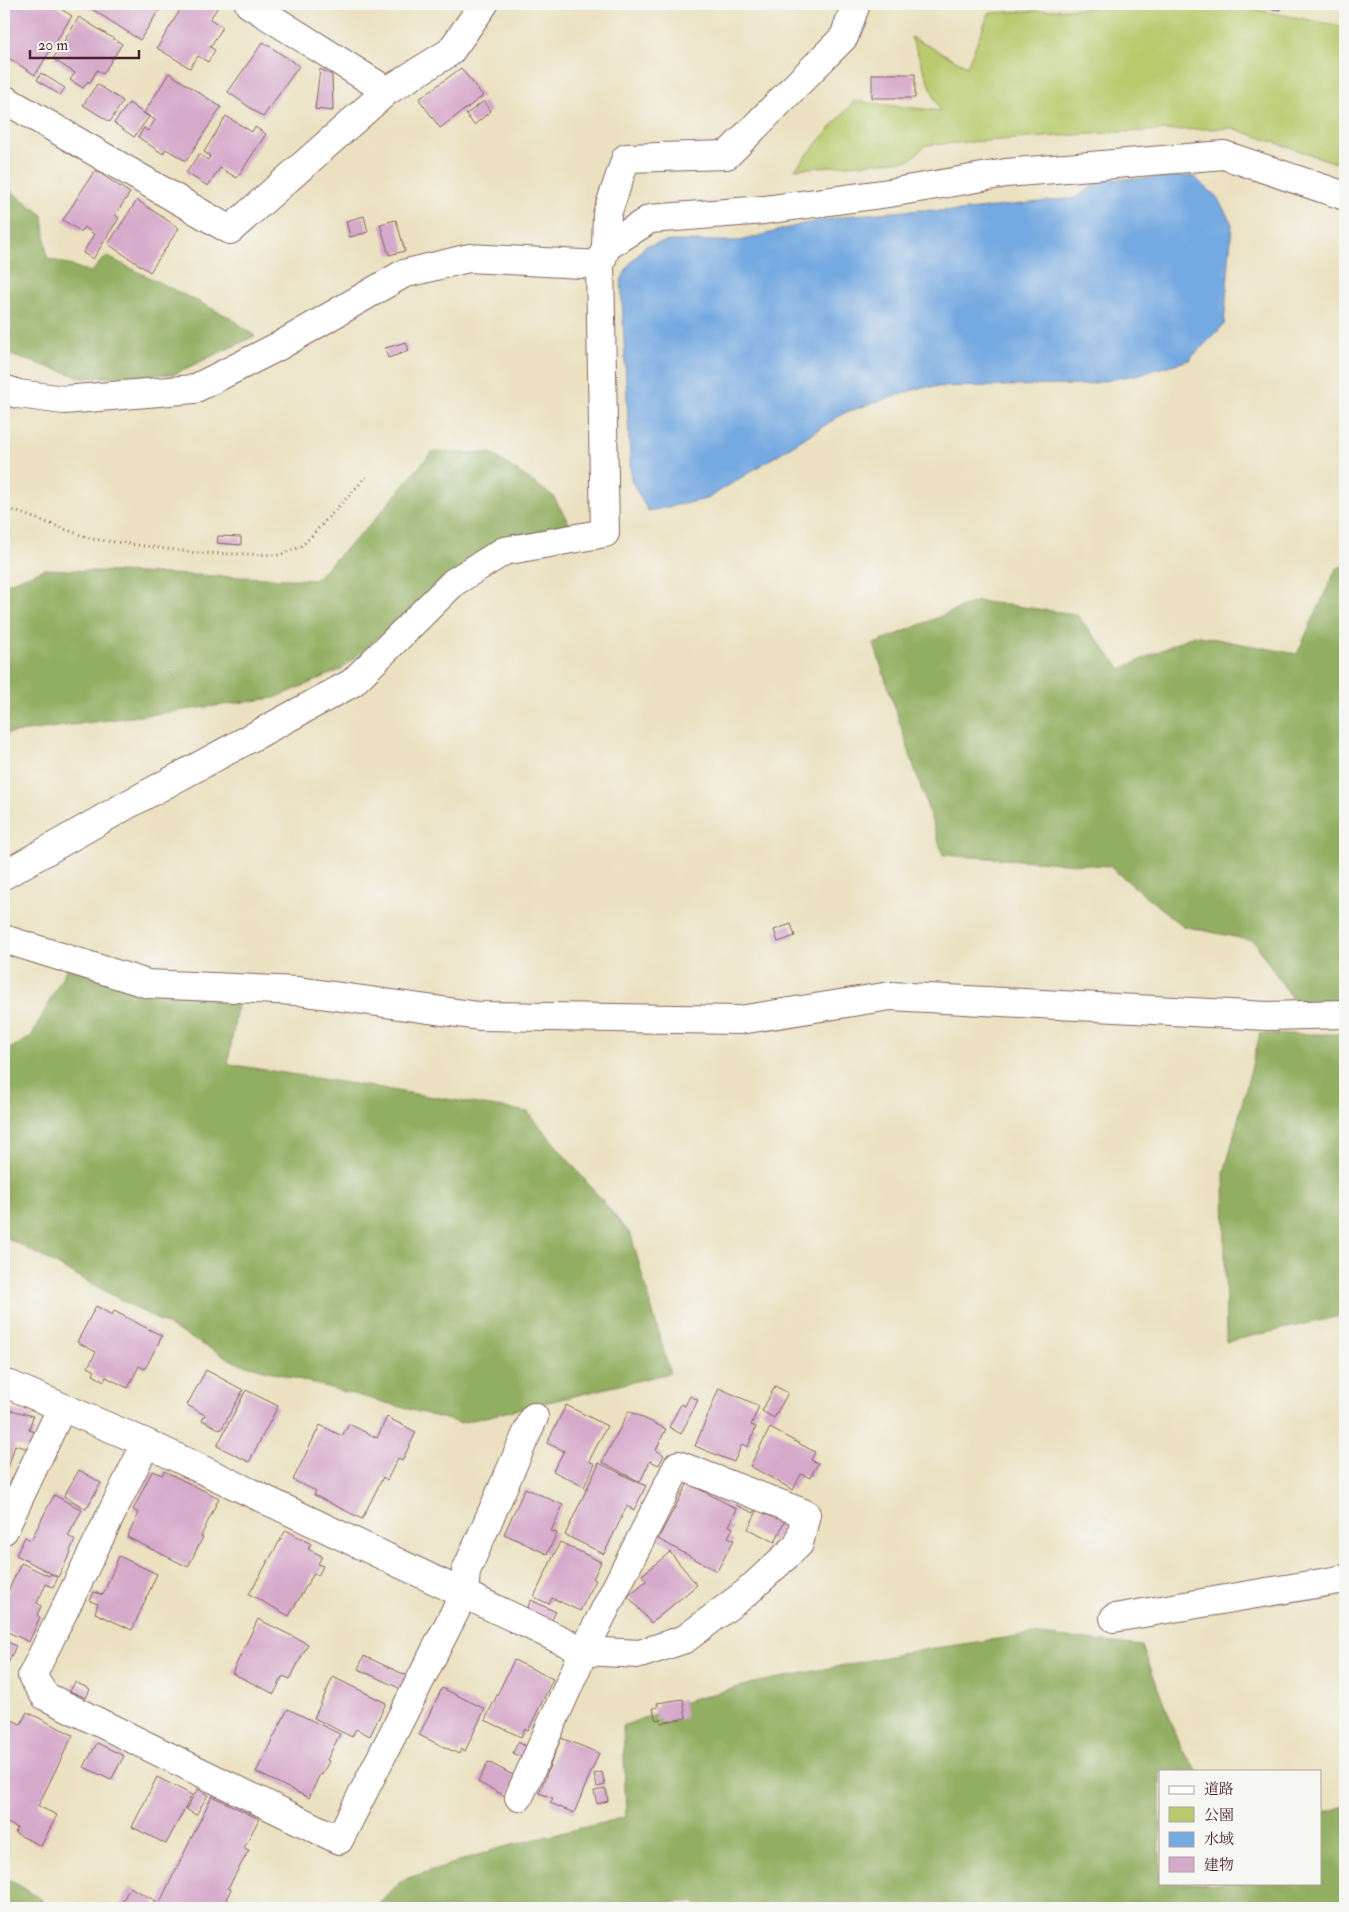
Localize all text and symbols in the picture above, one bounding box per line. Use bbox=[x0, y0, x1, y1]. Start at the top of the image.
scale bar bbox=[30, 28, 139, 60]
text: 20 m bbox=[38, 36, 68, 55]
legend bbox=[1159, 1770, 1322, 1884]
text: 道路 bbox=[1204, 1780, 1234, 1799]
text: 公園 bbox=[1204, 1806, 1234, 1825]
text: 水域 bbox=[1204, 1830, 1234, 1849]
text: 建物 bbox=[1204, 1856, 1234, 1875]

